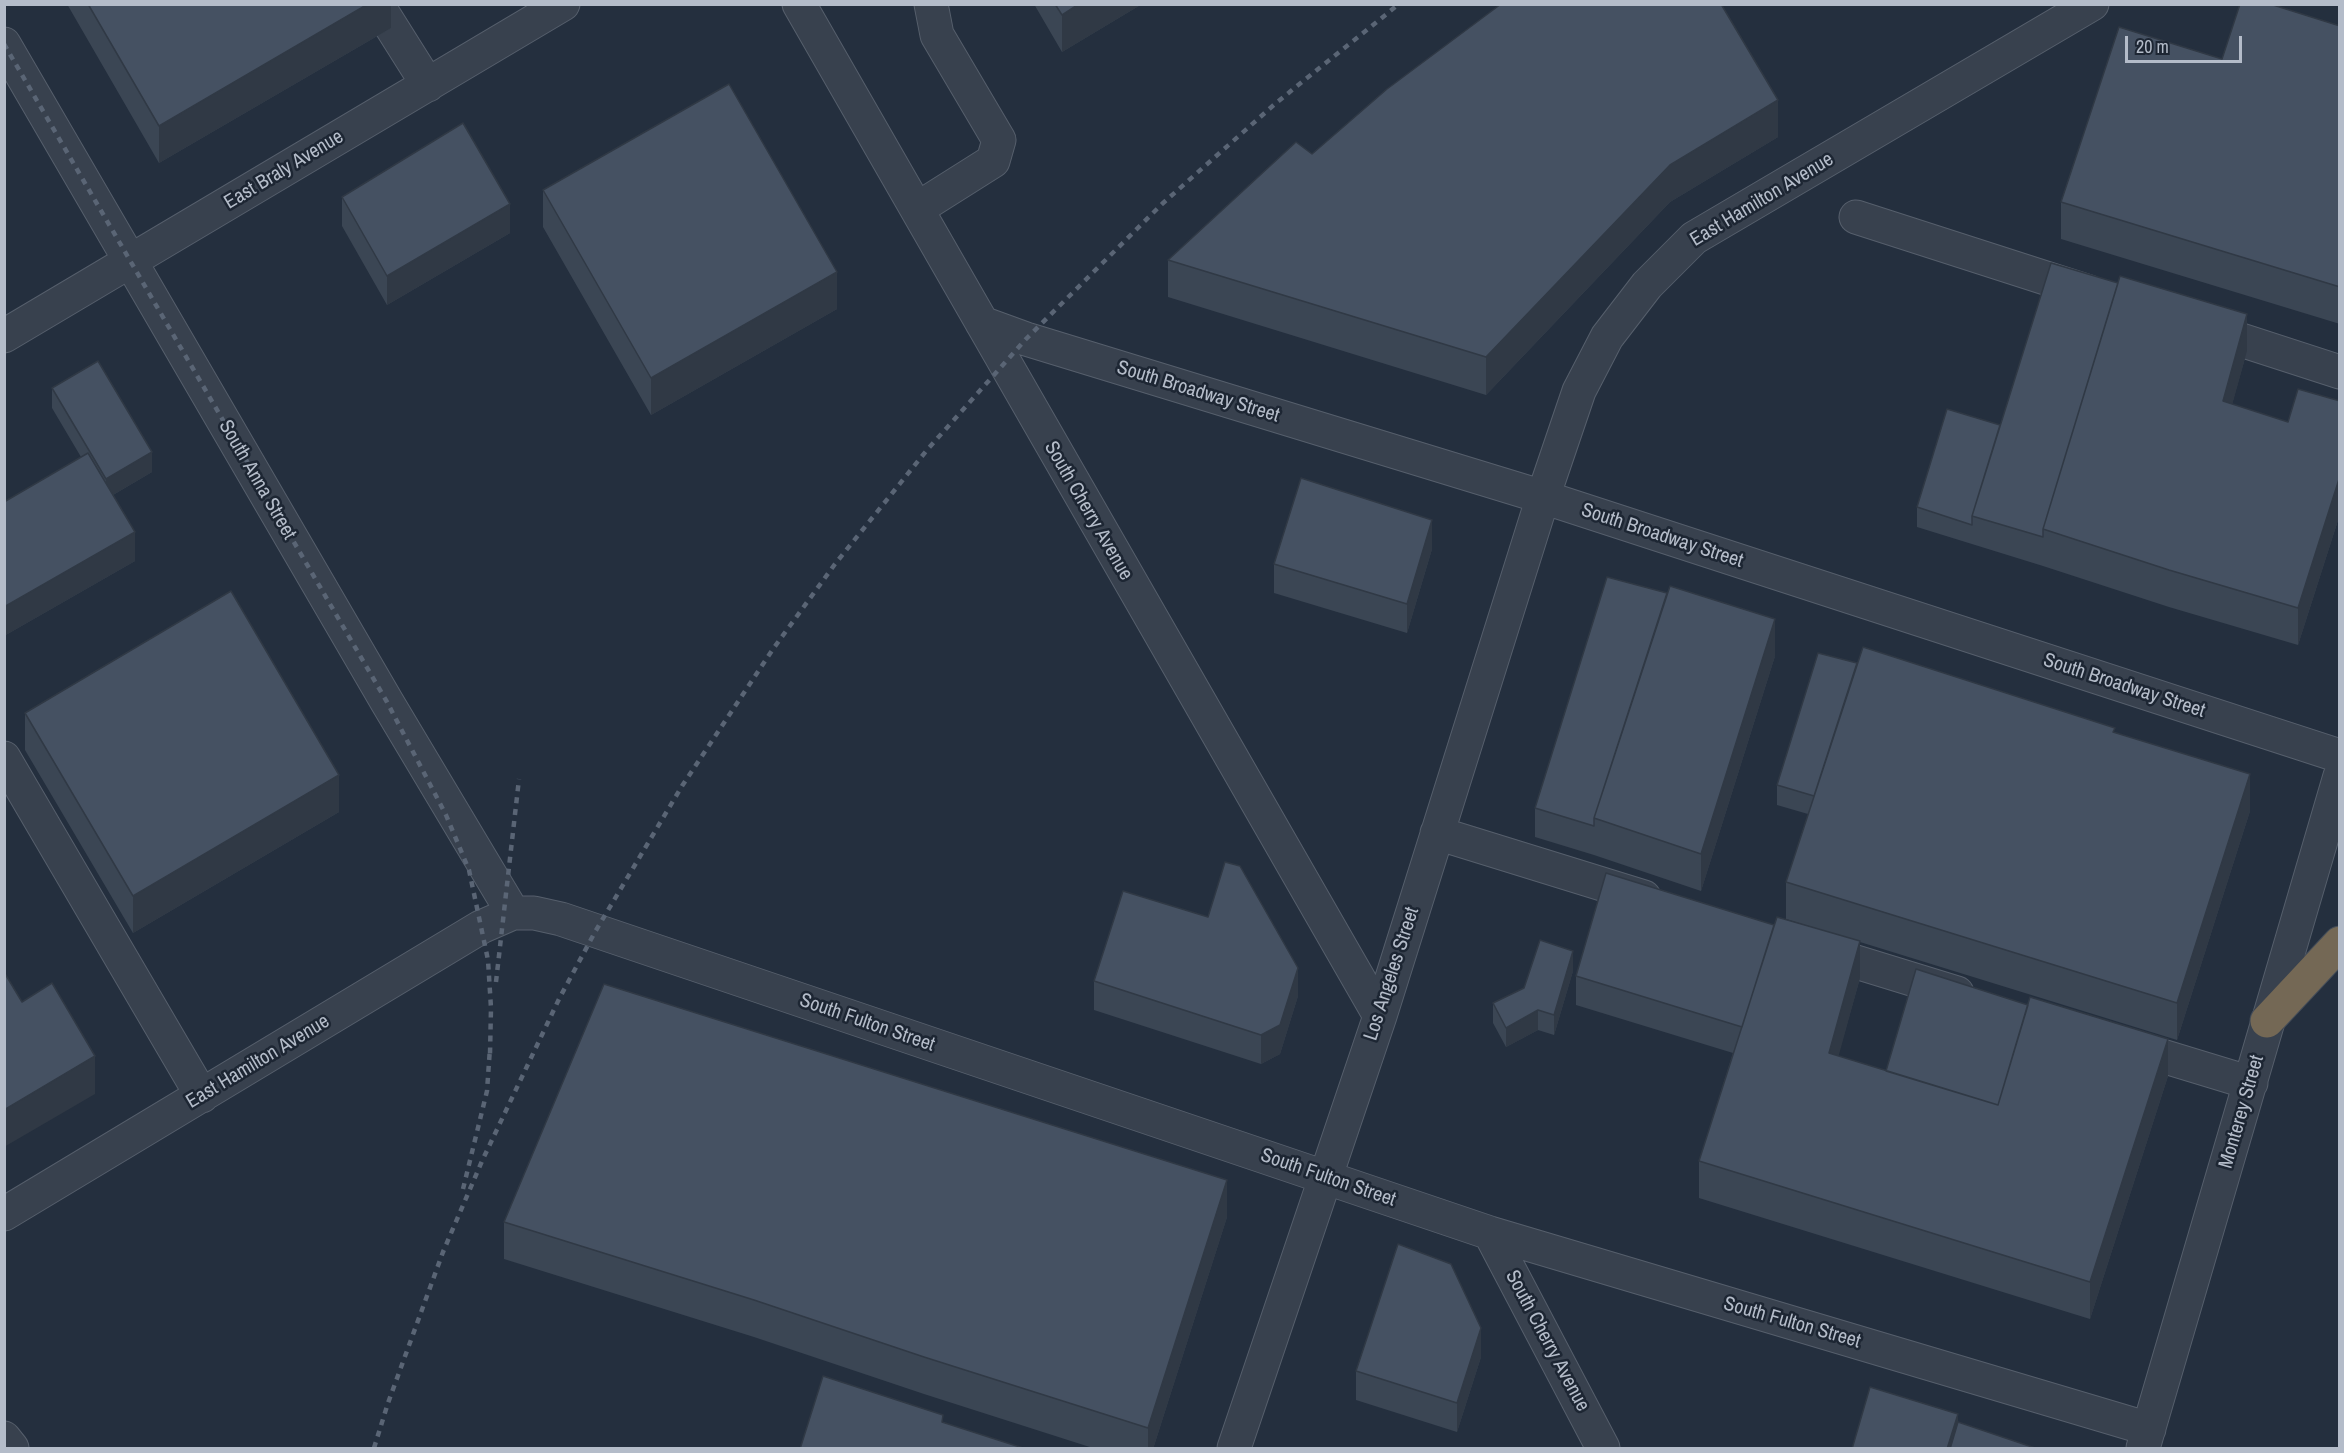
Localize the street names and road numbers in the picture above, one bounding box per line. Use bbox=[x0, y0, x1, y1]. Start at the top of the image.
street label: East Braly Avenue bbox=[220, 125, 348, 215]
street label: East Hamilton Avenue bbox=[1686, 148, 1838, 252]
street label: South Broadway Street bbox=[1114, 356, 1282, 428]
street label: South Anna Street bbox=[213, 416, 301, 544]
street label: South Cherry Avenue bbox=[1038, 437, 1138, 585]
street label: South Broadway Street bbox=[1578, 499, 1746, 573]
street label: South Broadway Street bbox=[2040, 649, 2208, 723]
street label: Los Angeles Street bbox=[1359, 904, 1425, 1044]
street label: South Fulton Street bbox=[796, 989, 938, 1057]
street label: East Hamilton Avenue bbox=[182, 1010, 334, 1114]
street label: Monterey Street bbox=[2214, 1053, 2270, 1171]
street label: South Fulton Street bbox=[1257, 1144, 1399, 1212]
street label: South Cherry Avenue bbox=[1500, 1266, 1594, 1416]
street label: South Fulton Street bbox=[1721, 1292, 1863, 1354]

